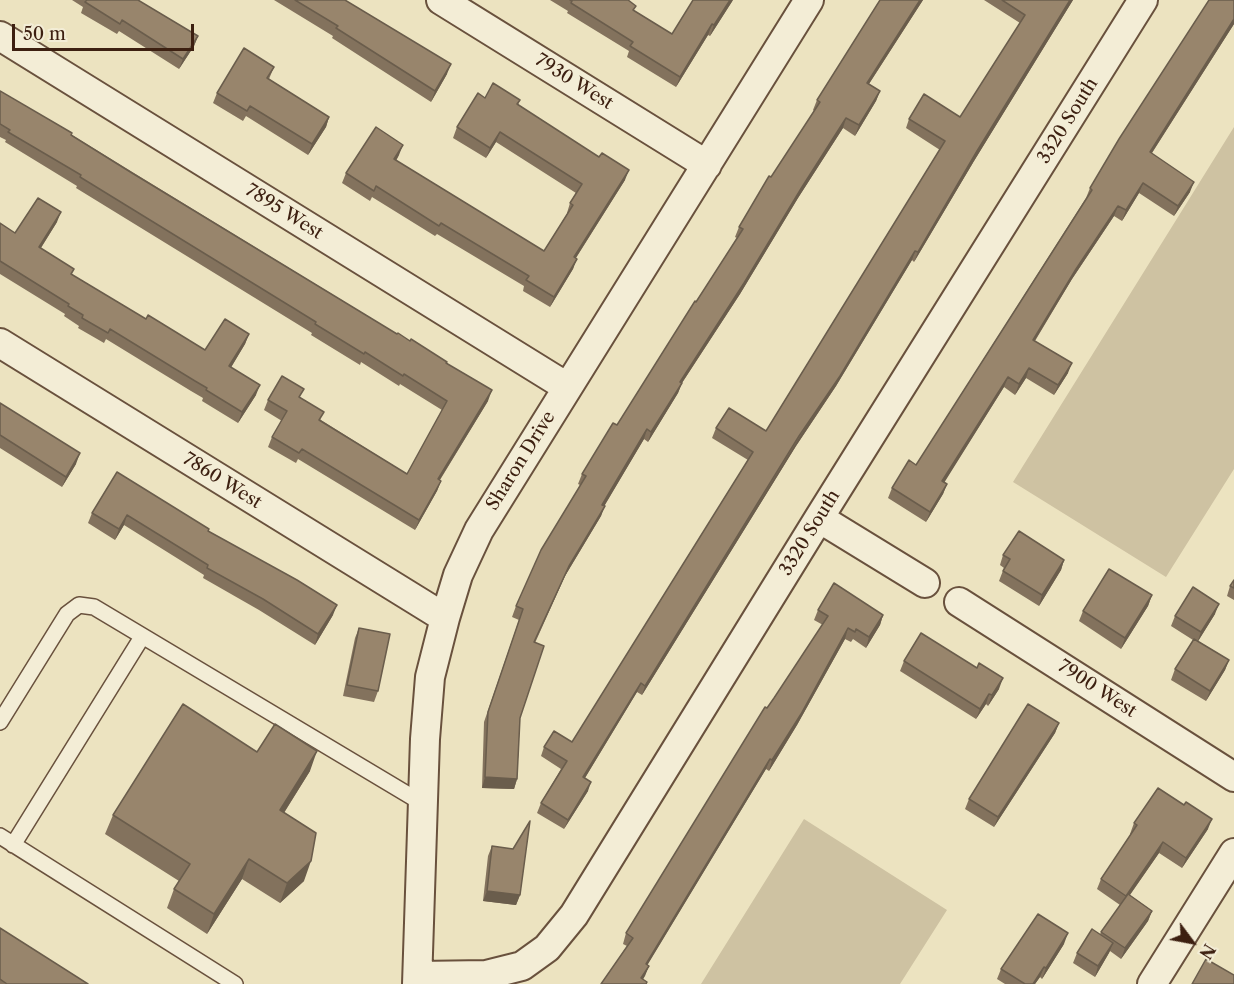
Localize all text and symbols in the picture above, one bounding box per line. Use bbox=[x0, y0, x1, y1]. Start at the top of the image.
scale bar bbox=[15, 12, 196, 50]
text: 50 m bbox=[23, 23, 66, 45]
street label: 7930 West bbox=[531, 50, 617, 114]
street label: 3320 South bbox=[1033, 74, 1103, 168]
street label: 7895 West bbox=[241, 180, 327, 244]
street label: Sharon Drive bbox=[482, 407, 560, 515]
street label: 7860 West bbox=[179, 448, 265, 514]
street label: 3320 South bbox=[775, 486, 845, 580]
street label: 7900 West bbox=[1054, 656, 1140, 722]
north arrow bbox=[1162, 912, 1222, 972]
text: N bbox=[1195, 940, 1219, 963]

